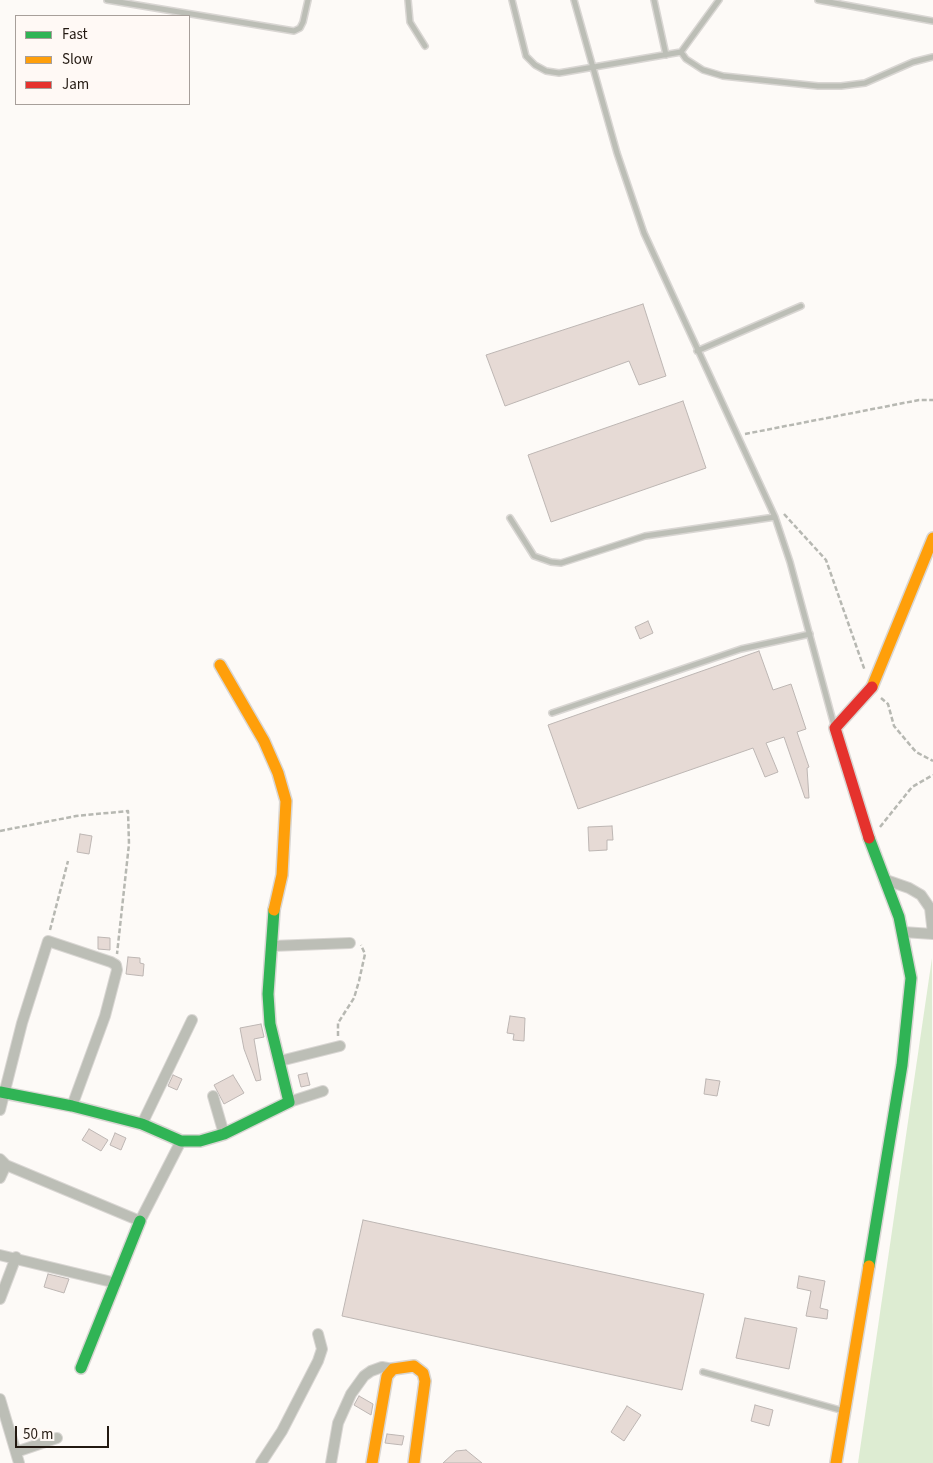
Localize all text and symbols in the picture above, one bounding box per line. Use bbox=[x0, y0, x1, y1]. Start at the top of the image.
legend bbox=[15, 15, 190, 105]
text: Fast bbox=[62, 24, 88, 45]
text: Slow bbox=[62, 49, 93, 70]
text: Jam bbox=[62, 74, 89, 95]
scale bar bbox=[18, 1416, 111, 1448]
text: 50 m bbox=[23, 1424, 53, 1445]

